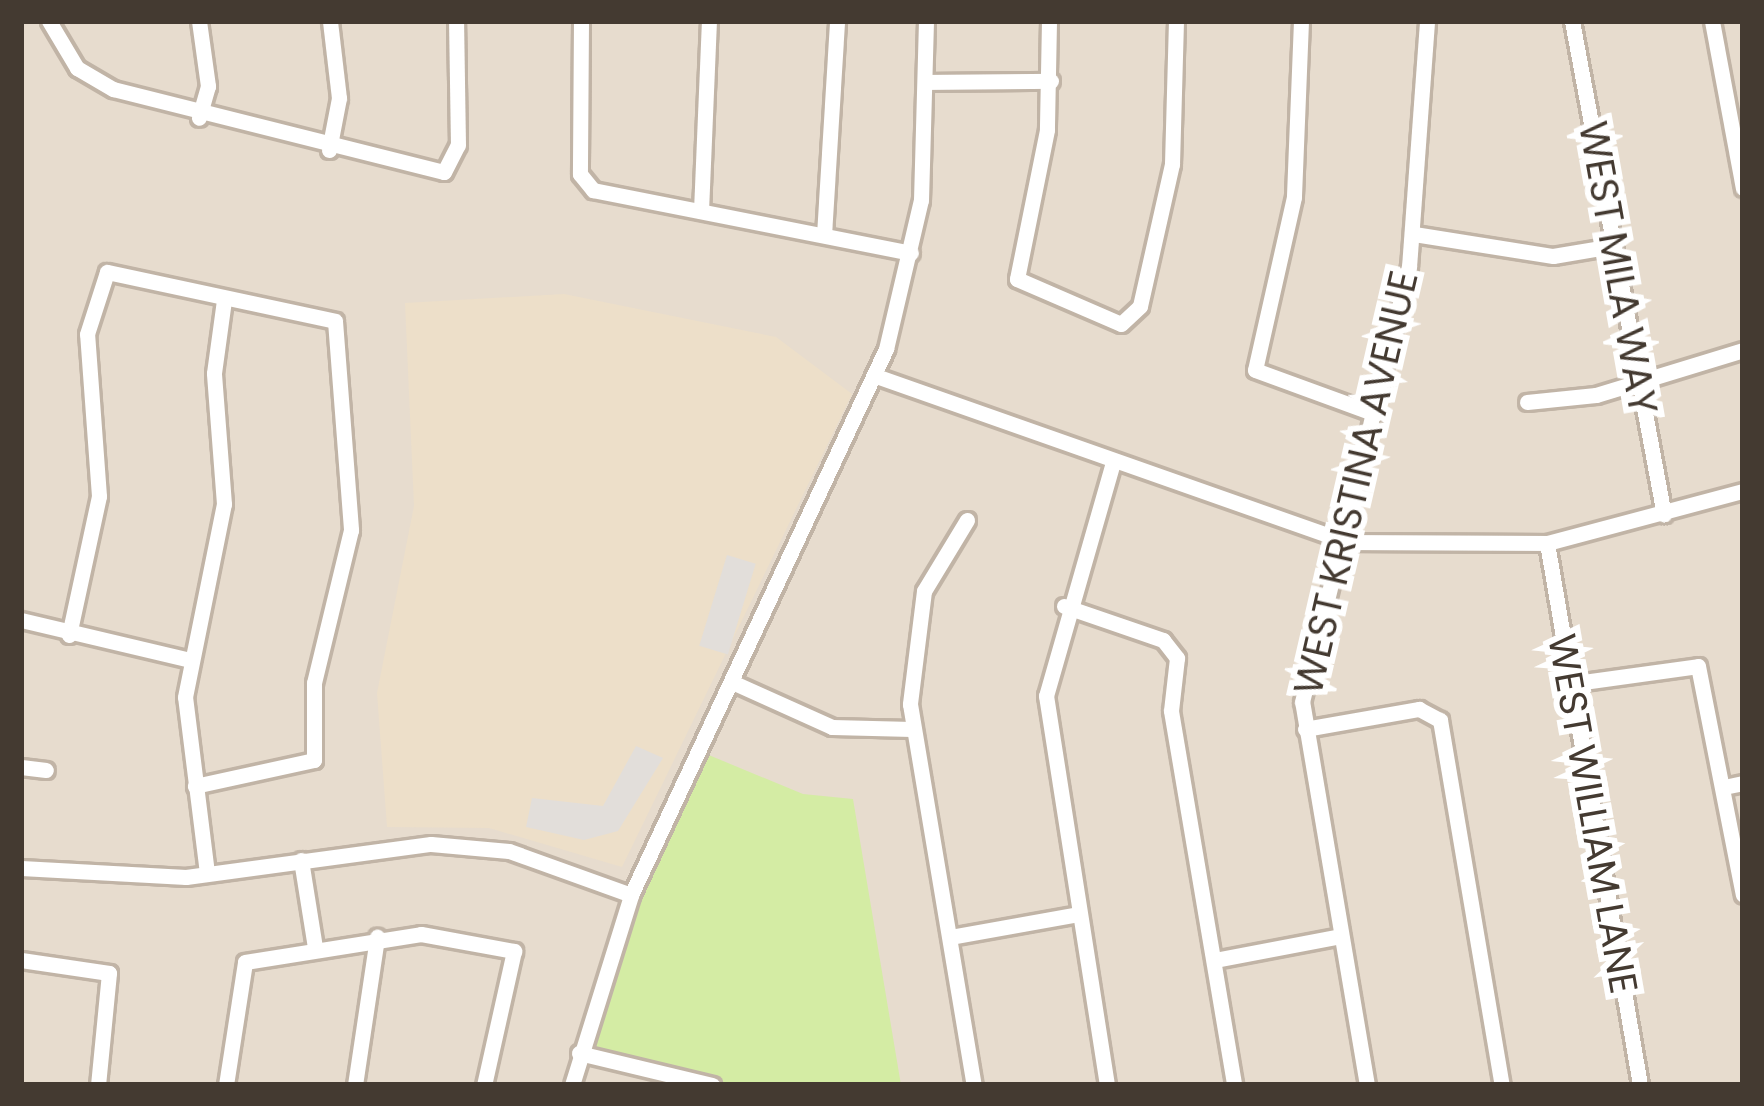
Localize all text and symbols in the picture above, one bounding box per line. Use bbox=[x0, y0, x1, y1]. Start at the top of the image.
street label: WEST MILA WAY bbox=[1568, 118, 1666, 418]
street label: WEST KRISTINA AVENUE bbox=[1285, 267, 1429, 699]
street label: WEST WILLIAM LANE bbox=[1537, 631, 1647, 997]

